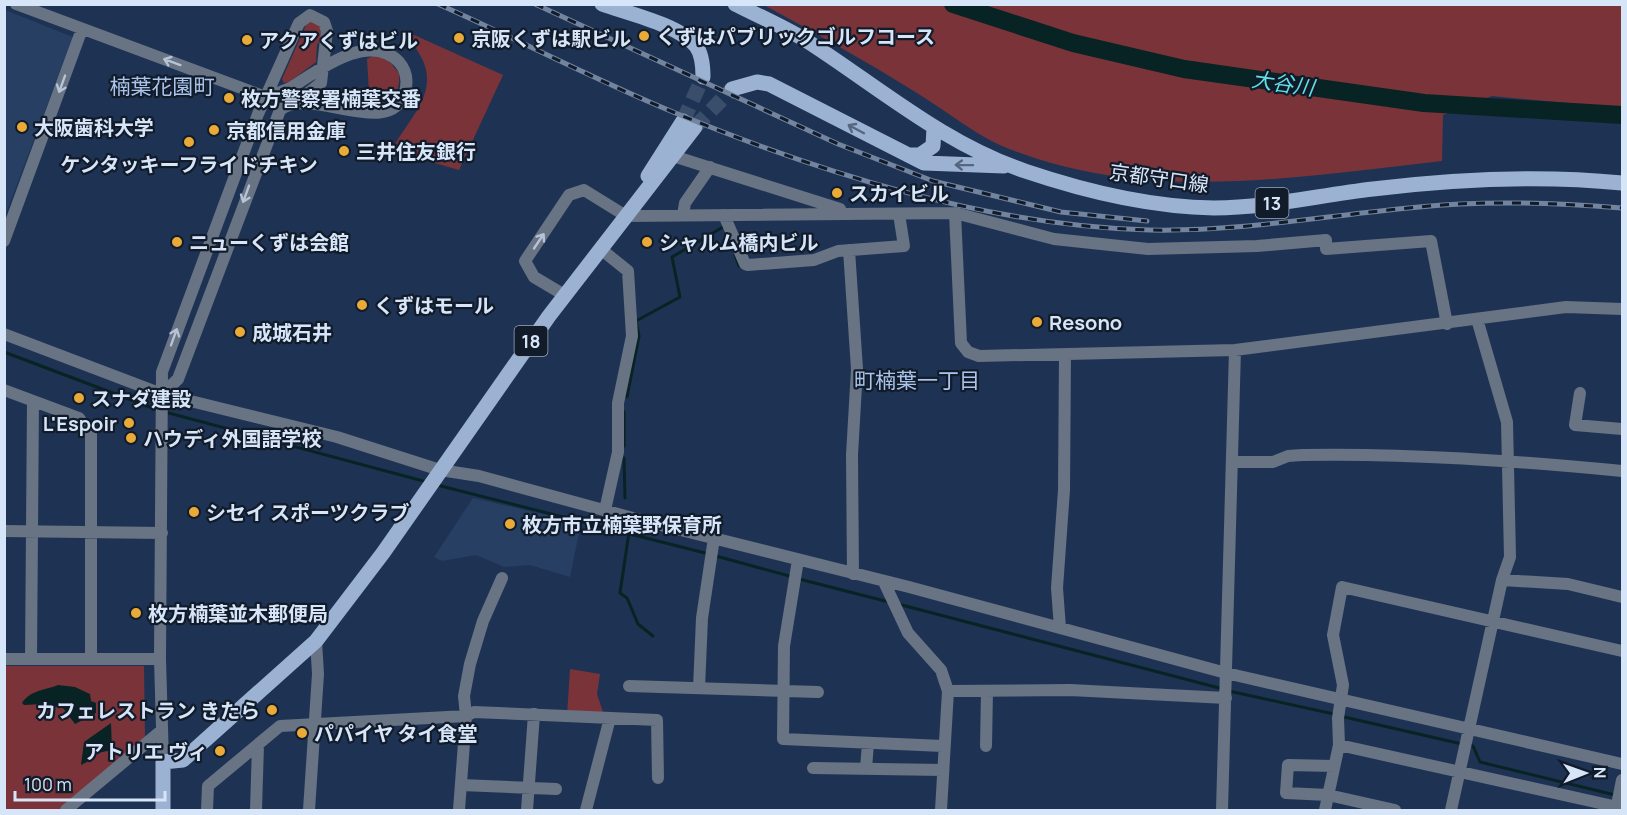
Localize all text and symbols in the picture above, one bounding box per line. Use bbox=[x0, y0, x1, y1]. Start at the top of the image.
place label: くずはパブリックゴルフコース bbox=[656, 23, 935, 50]
place label: 京阪くずは駅ビル bbox=[471, 25, 631, 52]
place label: アクアくずはビル bbox=[259, 27, 418, 54]
marker: くずはパブリックゴルフコース bbox=[637, 29, 651, 43]
marker: 京阪くずは駅ビル bbox=[452, 31, 466, 45]
marker: アクアくずはビル bbox=[240, 33, 254, 47]
one-way arrow bbox=[163, 56, 182, 67]
water label: 大谷川 bbox=[1250, 65, 1318, 102]
district label: 楠葉花園町 bbox=[110, 72, 215, 100]
one-way arrow bbox=[55, 74, 66, 93]
place label: 枚方警察署楠葉交番 bbox=[241, 85, 421, 112]
marker: 枚方警察署楠葉交番 bbox=[222, 91, 236, 105]
place label: 大阪歯科大学 bbox=[34, 114, 154, 141]
place label: 京都信用金庫 bbox=[226, 117, 346, 144]
marker: 大阪歯科大学 bbox=[15, 120, 29, 134]
marker: 京都信用金庫 bbox=[207, 123, 221, 137]
one-way arrow bbox=[848, 123, 866, 134]
marker: ケンタッキーフライドチキン bbox=[182, 135, 196, 149]
place label: 三井住友銀行 bbox=[356, 138, 476, 165]
marker: 三井住友銀行 bbox=[337, 144, 351, 158]
place label: ケンタッキーフライドチキン bbox=[60, 151, 318, 178]
street label: 京都守口線 bbox=[1108, 158, 1210, 198]
one-way arrow bbox=[955, 159, 975, 170]
place label: スカイビル bbox=[849, 180, 949, 207]
one-way arrow bbox=[240, 184, 251, 203]
marker: スカイビル bbox=[830, 186, 844, 200]
road number: 13 bbox=[1256, 188, 1288, 218]
place label: ニューくずは会館 bbox=[189, 229, 349, 256]
place label: シャルム橋内ビル bbox=[659, 229, 819, 256]
one-way arrow bbox=[533, 233, 545, 250]
marker: ニューくずは会館 bbox=[170, 235, 184, 249]
marker: シャルム橋内ビル bbox=[640, 235, 654, 249]
place label: くずはモール bbox=[374, 292, 494, 319]
marker: くずはモール bbox=[355, 298, 369, 312]
place label: Resono bbox=[1049, 309, 1122, 336]
marker: Resono bbox=[1030, 315, 1044, 329]
place label: 成城石井 bbox=[252, 319, 332, 346]
marker: 成城石井 bbox=[233, 325, 247, 339]
road number: 18 bbox=[514, 326, 548, 356]
one-way arrow bbox=[170, 328, 181, 347]
district label: 町楠葉一丁目 bbox=[854, 366, 980, 394]
place label: スナダ建設 bbox=[91, 385, 191, 412]
marker: スナダ建設 bbox=[72, 391, 86, 405]
place label: L'Espoir bbox=[43, 410, 117, 437]
marker: L'Espoir bbox=[122, 416, 136, 430]
place label: ハウディ外国語学校 bbox=[143, 425, 322, 452]
marker: ハウディ外国語学校 bbox=[124, 431, 138, 445]
place label: シセイ スポーツクラブ bbox=[206, 499, 410, 526]
marker: シセイ スポーツクラブ bbox=[187, 505, 201, 519]
place label: 枚方市立楠葉野保育所 bbox=[522, 511, 722, 538]
marker: 枚方市立楠葉野保育所 bbox=[503, 517, 517, 531]
place label: 枚方楠葉並木郵便局 bbox=[148, 600, 328, 627]
marker: 枚方楠葉並木郵便局 bbox=[129, 606, 143, 620]
place label: カフェレストラン きたら bbox=[36, 697, 260, 724]
marker: カフェレストラン きたら bbox=[265, 703, 279, 717]
place label: パパイヤ タイ食堂 bbox=[314, 720, 477, 747]
marker: パパイヤ タイ食堂 bbox=[295, 726, 309, 740]
place label: アトリエ ヴィ bbox=[84, 738, 208, 765]
north arrow bbox=[1555, 743, 1615, 803]
marker: アトリエ ヴィ bbox=[213, 744, 227, 758]
scale bar bbox=[15, 764, 165, 802]
text: N bbox=[1589, 767, 1611, 779]
text: 100 m bbox=[24, 772, 72, 796]

